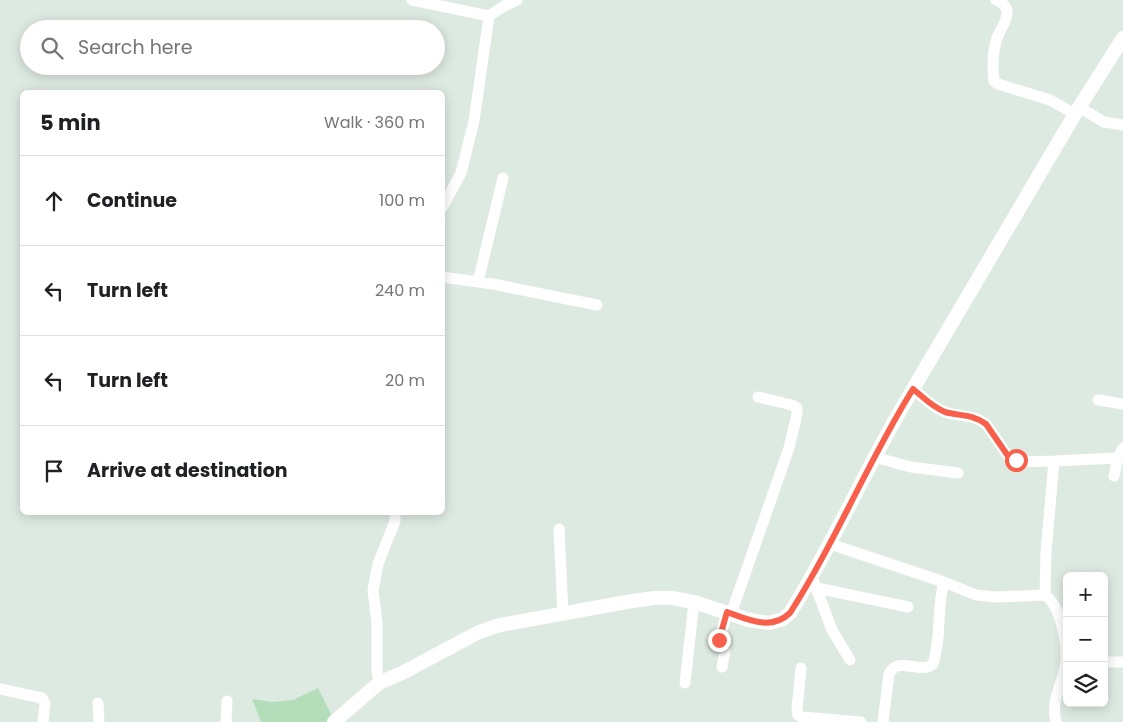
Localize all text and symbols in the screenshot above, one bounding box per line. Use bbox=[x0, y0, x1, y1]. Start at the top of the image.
search box bbox=[20, 20, 445, 75]
icon: search bbox=[38, 34, 66, 62]
text: Search here bbox=[78, 34, 192, 61]
text: 5 min bbox=[40, 108, 101, 137]
text: Walk · 360 m bbox=[324, 111, 425, 134]
icon: ahead bbox=[40, 187, 68, 215]
text: Continue bbox=[87, 187, 177, 214]
text: 100 m bbox=[379, 189, 425, 212]
icon: left bbox=[40, 277, 68, 305]
text: Turn left bbox=[87, 277, 168, 304]
text: 240 m bbox=[375, 279, 425, 302]
icon: left bbox=[40, 367, 68, 395]
text: Turn left bbox=[87, 367, 168, 394]
text: 20 m bbox=[385, 369, 425, 392]
route start bbox=[1005, 449, 1028, 472]
icon: arrive bbox=[40, 457, 68, 485]
text: Arrive at destination bbox=[87, 457, 288, 484]
map controls bbox=[1063, 572, 1108, 707]
button: + bbox=[1063, 572, 1108, 617]
button: − bbox=[1063, 617, 1108, 662]
route end bbox=[708, 629, 731, 652]
button: layers bbox=[1063, 662, 1108, 707]

